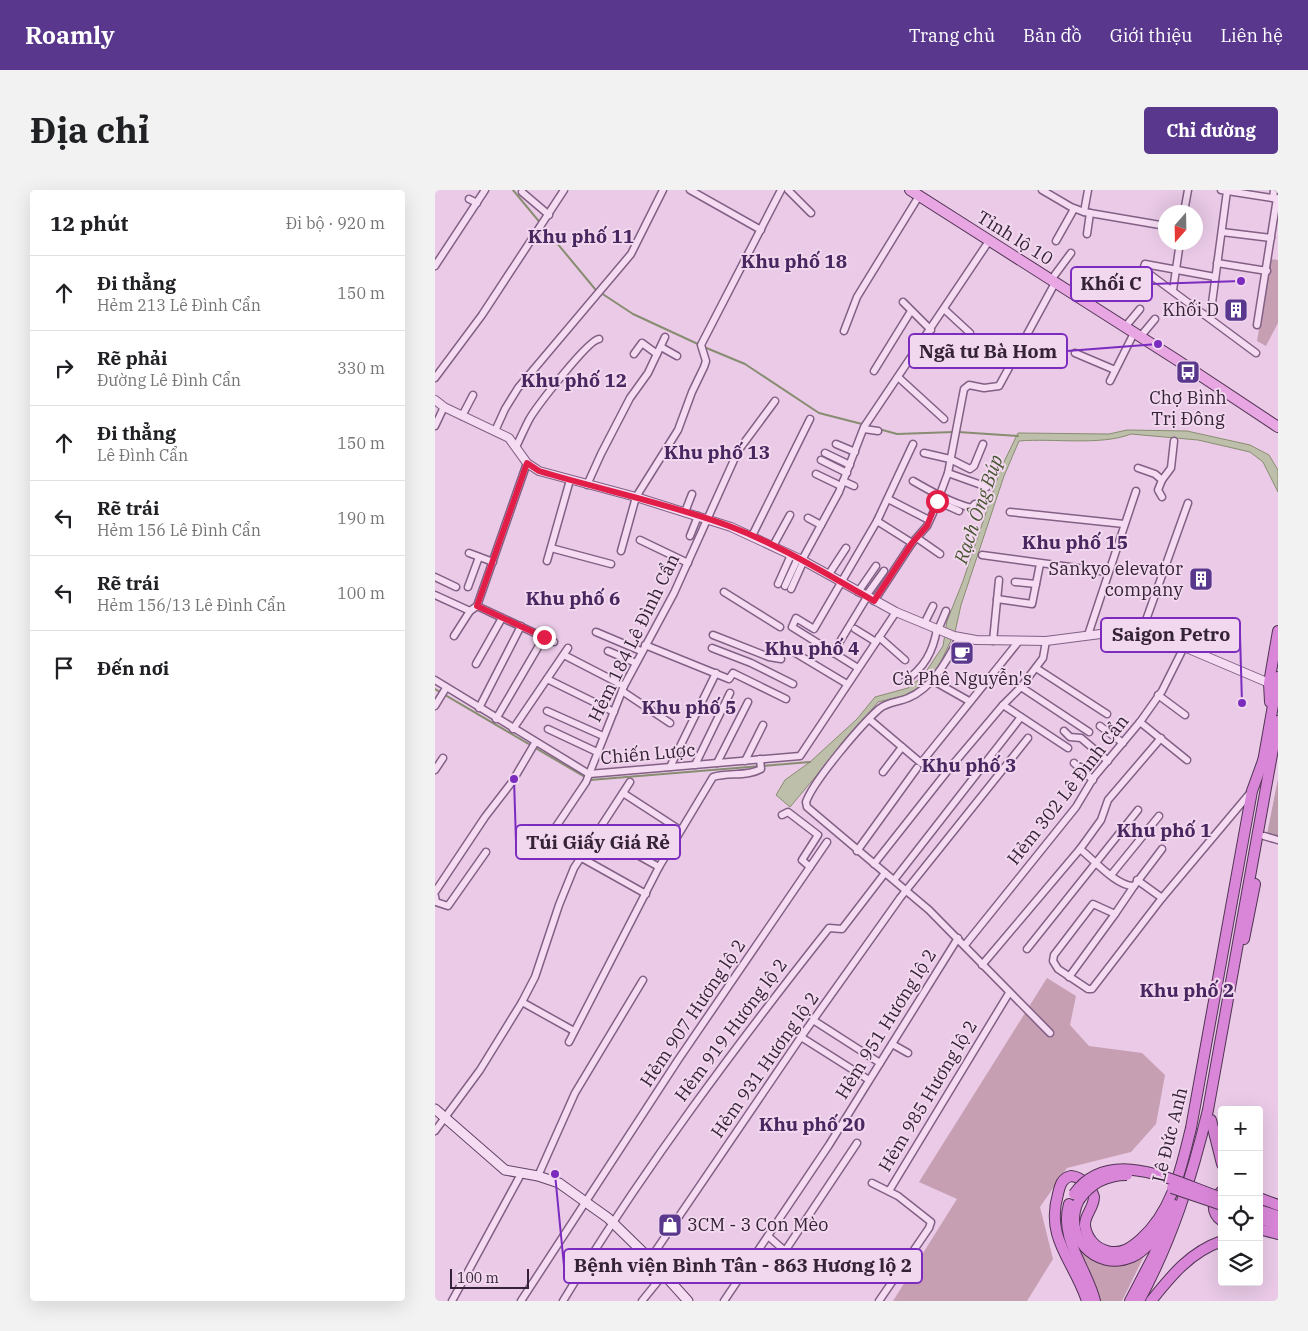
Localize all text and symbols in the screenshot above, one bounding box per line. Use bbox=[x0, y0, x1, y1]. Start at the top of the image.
text: Roamly bbox=[25, 19, 115, 51]
text: Trang chủ bbox=[909, 24, 995, 47]
text: Bản đồ bbox=[1023, 24, 1082, 47]
text: Giới thiệu bbox=[1110, 24, 1192, 47]
text: Liên hệ bbox=[1220, 24, 1283, 47]
text: Địa chỉ bbox=[30, 107, 150, 153]
button: Chỉ đường bbox=[1144, 107, 1278, 154]
street label: Tỉnh lộ 10 bbox=[973, 205, 1058, 270]
north arrow bbox=[1158, 205, 1203, 250]
text: 12 phút bbox=[50, 209, 128, 237]
text: Đi bộ · 920 m bbox=[286, 213, 385, 233]
district label: Khu phố 11 bbox=[528, 224, 634, 248]
district label: Khu phố 18 bbox=[741, 249, 847, 273]
callout: Khối C bbox=[1071, 267, 1152, 301]
text: Đi thẳng bbox=[97, 271, 176, 295]
text: Khối C bbox=[1080, 271, 1142, 295]
icon: ahead bbox=[50, 279, 78, 307]
text: 150 m bbox=[337, 283, 385, 303]
text: Hẻm 213 Lê Đình Cẩn bbox=[97, 295, 261, 315]
building icon: Khối D bbox=[1223, 297, 1249, 323]
place label: Khối D bbox=[1162, 298, 1219, 321]
callout: Ngã tư Bà Hom bbox=[909, 334, 1067, 368]
text: Ngã tư Bà Hom bbox=[919, 339, 1057, 363]
text: Rẽ phải bbox=[97, 346, 167, 370]
icon: right bbox=[50, 354, 78, 382]
text: 330 m bbox=[337, 358, 385, 378]
bus stop icon: Chợ Bình Trị Đông bbox=[1175, 359, 1201, 385]
district label: Khu phố 12 bbox=[521, 368, 627, 392]
text: Đường Lê Đình Cẩn bbox=[97, 370, 241, 390]
place label: Chợ Bình Trị Đông bbox=[1149, 386, 1227, 430]
text: Đi thẳng bbox=[97, 421, 176, 445]
icon: ahead bbox=[50, 429, 78, 457]
text: 150 m bbox=[337, 433, 385, 453]
district label: Khu phố 13 bbox=[664, 440, 770, 464]
text: Lê Đình Cẩn bbox=[97, 445, 188, 465]
water label: Rạch Ông Búp bbox=[948, 451, 1008, 568]
route start bbox=[926, 490, 949, 513]
text: Rẽ trái bbox=[97, 496, 159, 520]
icon: left bbox=[50, 504, 78, 532]
text: 190 m bbox=[337, 508, 385, 528]
text: Hẻm 156 Lê Đình Cẩn bbox=[97, 520, 261, 540]
district label: Khu phố 15 bbox=[1022, 530, 1128, 554]
street label: Hẻm 184 Lê Đình Cẩn bbox=[583, 550, 684, 726]
place label: Sankyo elevator company bbox=[1049, 557, 1183, 601]
building icon: Sankyo elevator company bbox=[1188, 566, 1214, 592]
text: Rẽ trái bbox=[97, 571, 159, 595]
icon: left bbox=[50, 579, 78, 607]
text: 100 m bbox=[337, 583, 385, 603]
district label: Khu phố 6 bbox=[526, 586, 620, 610]
text: Hẻm 156/13 Lê Đình Cẩn bbox=[97, 595, 286, 615]
callout: Saigon Petro bbox=[1101, 618, 1240, 652]
text: Saigon Petro bbox=[1112, 622, 1230, 646]
route end bbox=[533, 626, 556, 649]
district label: Khu phố 4 bbox=[765, 636, 859, 660]
cafe icon: Cà Phê Nguyễn's bbox=[949, 640, 975, 666]
icon: arrive bbox=[50, 654, 78, 682]
text: Đến nơi bbox=[97, 656, 169, 680]
place label: Cà Phê Nguyễn's bbox=[892, 667, 1032, 690]
district label: Khu phố 5 bbox=[642, 695, 736, 719]
street label: Hẻm 302 Lê Đình Cẩn bbox=[1002, 710, 1133, 869]
street label: Chiến Lược bbox=[600, 738, 696, 769]
district label: Khu phố 3 bbox=[922, 753, 1016, 777]
district label: Khu phố 1 bbox=[1117, 818, 1211, 842]
callout: Túi Giấy Giá Rẻ bbox=[516, 825, 680, 859]
text: Túi Giấy Giá Rẻ bbox=[526, 830, 670, 854]
street label: Hẻm 907 Hương lộ 2 bbox=[635, 935, 751, 1091]
street label: Hẻm 951 Hương lộ 2 bbox=[830, 944, 941, 1103]
street label: Hẻm 919 Hương lộ 2 bbox=[669, 954, 792, 1106]
district label: Khu phố 2 bbox=[1140, 978, 1234, 1002]
street label: Hẻm 931 Hương lộ 2 bbox=[706, 987, 824, 1142]
street label: Hẻm 985 Hương lộ 2 bbox=[873, 1016, 982, 1176]
street label: Lê Đức Anh bbox=[1147, 1085, 1192, 1185]
map controls bbox=[1218, 1106, 1263, 1286]
button: + bbox=[1218, 1106, 1263, 1151]
district label: Khu phố 20 bbox=[759, 1112, 865, 1136]
button: − bbox=[1218, 1151, 1263, 1196]
button: locate bbox=[1218, 1196, 1263, 1241]
shop icon: 3CM - 3 Con Mèo bbox=[657, 1212, 683, 1238]
place label: 3CM - 3 Con Mèo bbox=[687, 1213, 828, 1236]
button: layers bbox=[1218, 1241, 1263, 1286]
callout: Bệnh viện Bình Tân - 863 Hương lộ 2 bbox=[564, 1249, 922, 1283]
text: Bệnh viện Bình Tân - 863 Hương lộ 2 bbox=[574, 1253, 912, 1277]
scale bar bbox=[450, 1266, 529, 1289]
text: 100 m bbox=[457, 1269, 499, 1287]

